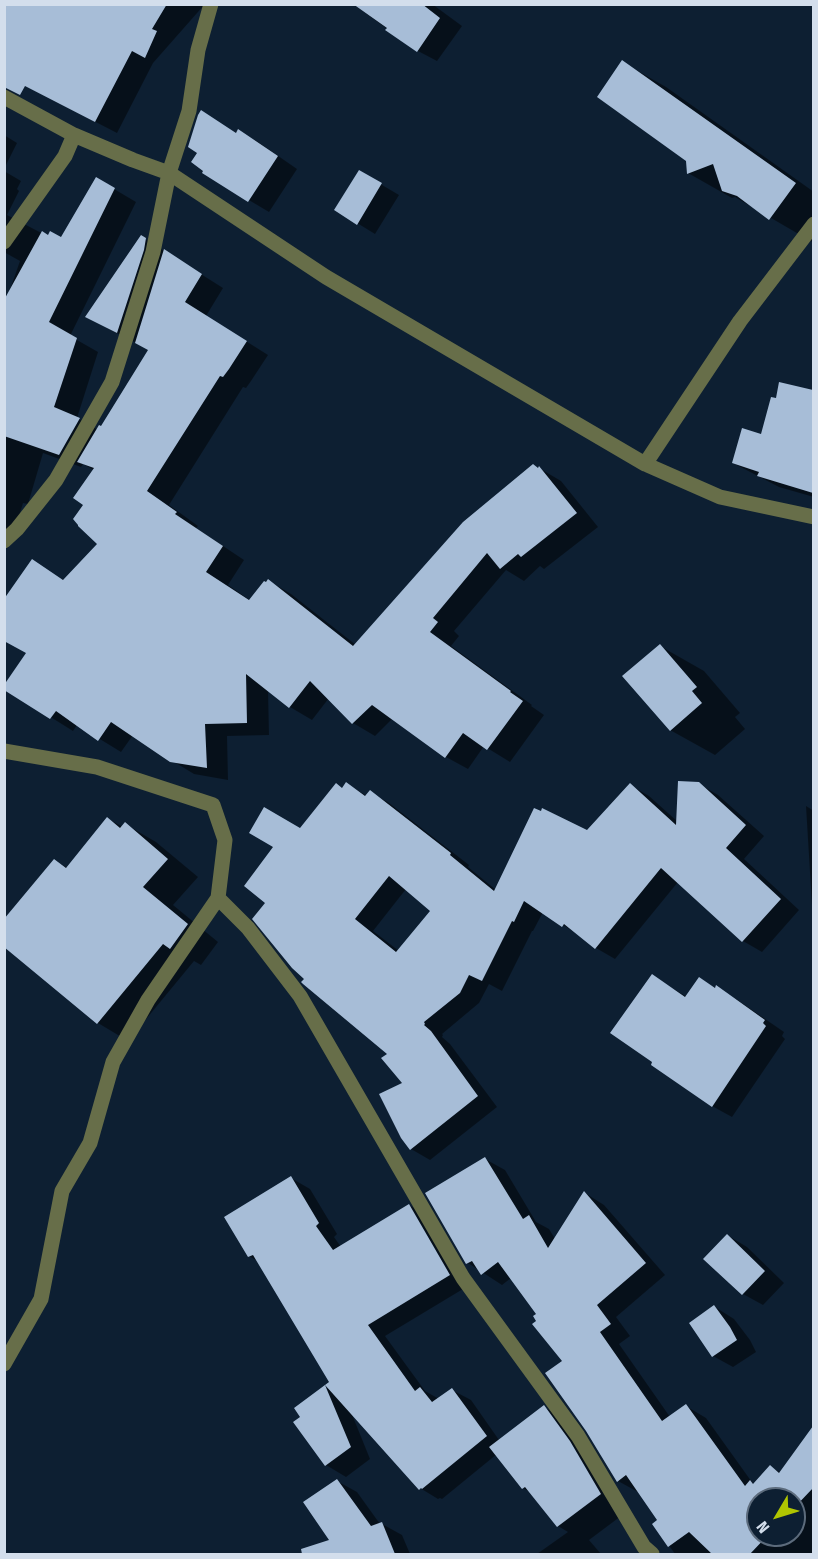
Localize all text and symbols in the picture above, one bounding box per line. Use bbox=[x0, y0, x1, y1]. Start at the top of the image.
north arrow bbox=[746, 1487, 806, 1547]
text: N bbox=[753, 1518, 773, 1537]

